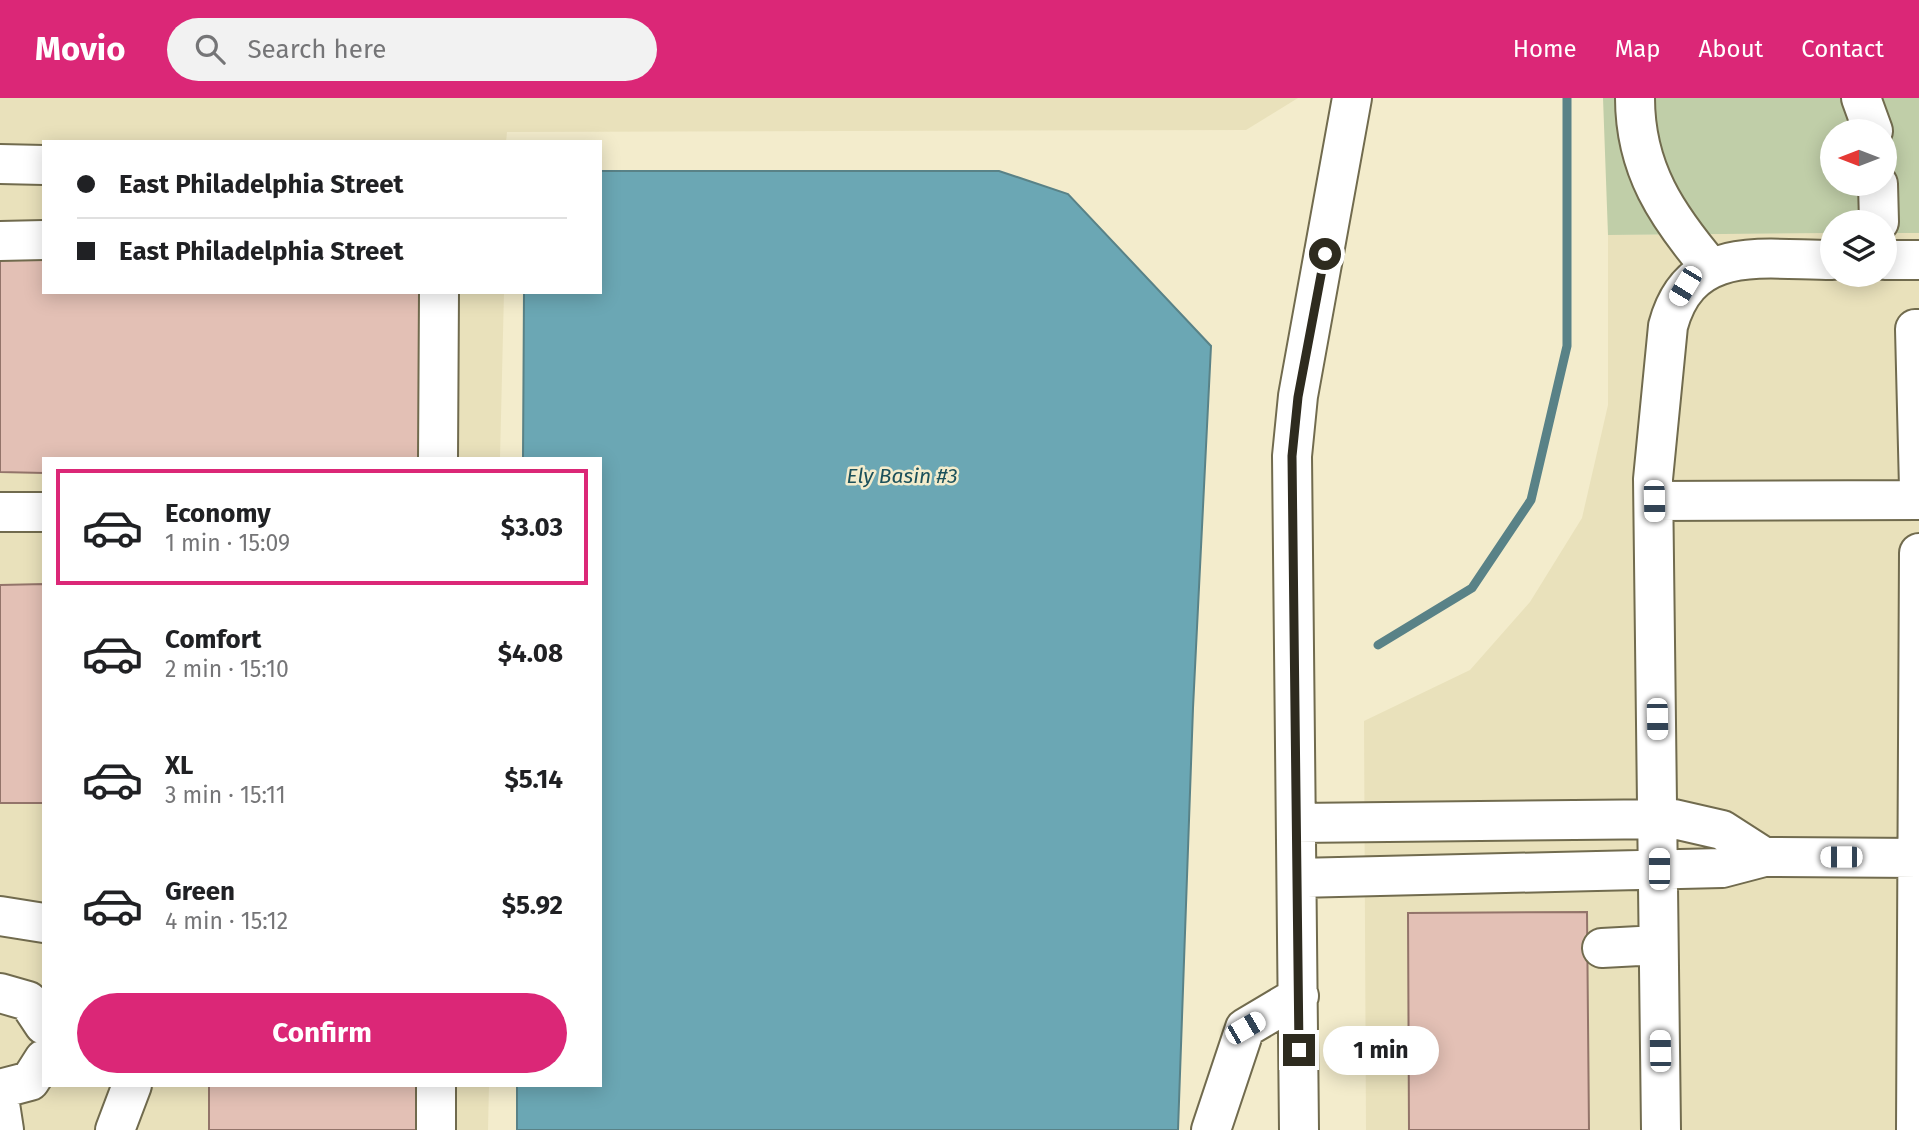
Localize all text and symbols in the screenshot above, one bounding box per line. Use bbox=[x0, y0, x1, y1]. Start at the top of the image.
search box bbox=[167, 18, 657, 81]
text: Movio bbox=[35, 29, 125, 69]
icon: search bbox=[191, 30, 229, 68]
text: Search here bbox=[247, 34, 386, 65]
text: Home bbox=[1513, 35, 1577, 63]
text: Map bbox=[1615, 35, 1661, 63]
text: About bbox=[1699, 35, 1763, 63]
text: Contact bbox=[1801, 35, 1884, 63]
north arrow bbox=[1820, 119, 1897, 196]
map controls bbox=[1820, 119, 1897, 287]
text: East Philadelphia Street bbox=[119, 169, 404, 200]
button: layers bbox=[1820, 210, 1897, 287]
text: East Philadelphia Street bbox=[119, 236, 404, 267]
route start bbox=[1309, 238, 1341, 270]
car bbox=[1666, 263, 1705, 309]
water label: Ely Basin #3 bbox=[846, 463, 958, 489]
car bbox=[1644, 480, 1665, 522]
icon: car bbox=[81, 496, 144, 559]
text: Economy bbox=[165, 498, 271, 529]
text: $3.03 bbox=[501, 512, 563, 543]
text: 1 min · 15:09 bbox=[165, 529, 290, 557]
icon: car bbox=[81, 622, 144, 685]
text: Comfort bbox=[165, 624, 261, 655]
text: $4.08 bbox=[498, 638, 563, 669]
text: 2 min · 15:10 bbox=[165, 655, 289, 683]
car bbox=[1647, 698, 1668, 740]
icon: car bbox=[81, 748, 144, 811]
text: XL bbox=[165, 750, 193, 781]
text: $5.14 bbox=[504, 764, 563, 795]
text: 3 min · 15:11 bbox=[165, 781, 286, 809]
car bbox=[1821, 847, 1863, 868]
car bbox=[1649, 848, 1670, 890]
icon: car bbox=[81, 874, 144, 937]
text: Green bbox=[165, 876, 235, 907]
text: $5.92 bbox=[502, 890, 563, 921]
text: 4 min · 15:12 bbox=[165, 907, 288, 935]
button: Confirm bbox=[77, 993, 567, 1073]
car bbox=[1222, 1008, 1269, 1048]
callout: 1 min bbox=[1324, 1026, 1439, 1074]
car bbox=[1650, 1030, 1671, 1072]
route end bbox=[1283, 1034, 1315, 1066]
text: 1 min bbox=[1353, 1036, 1409, 1064]

